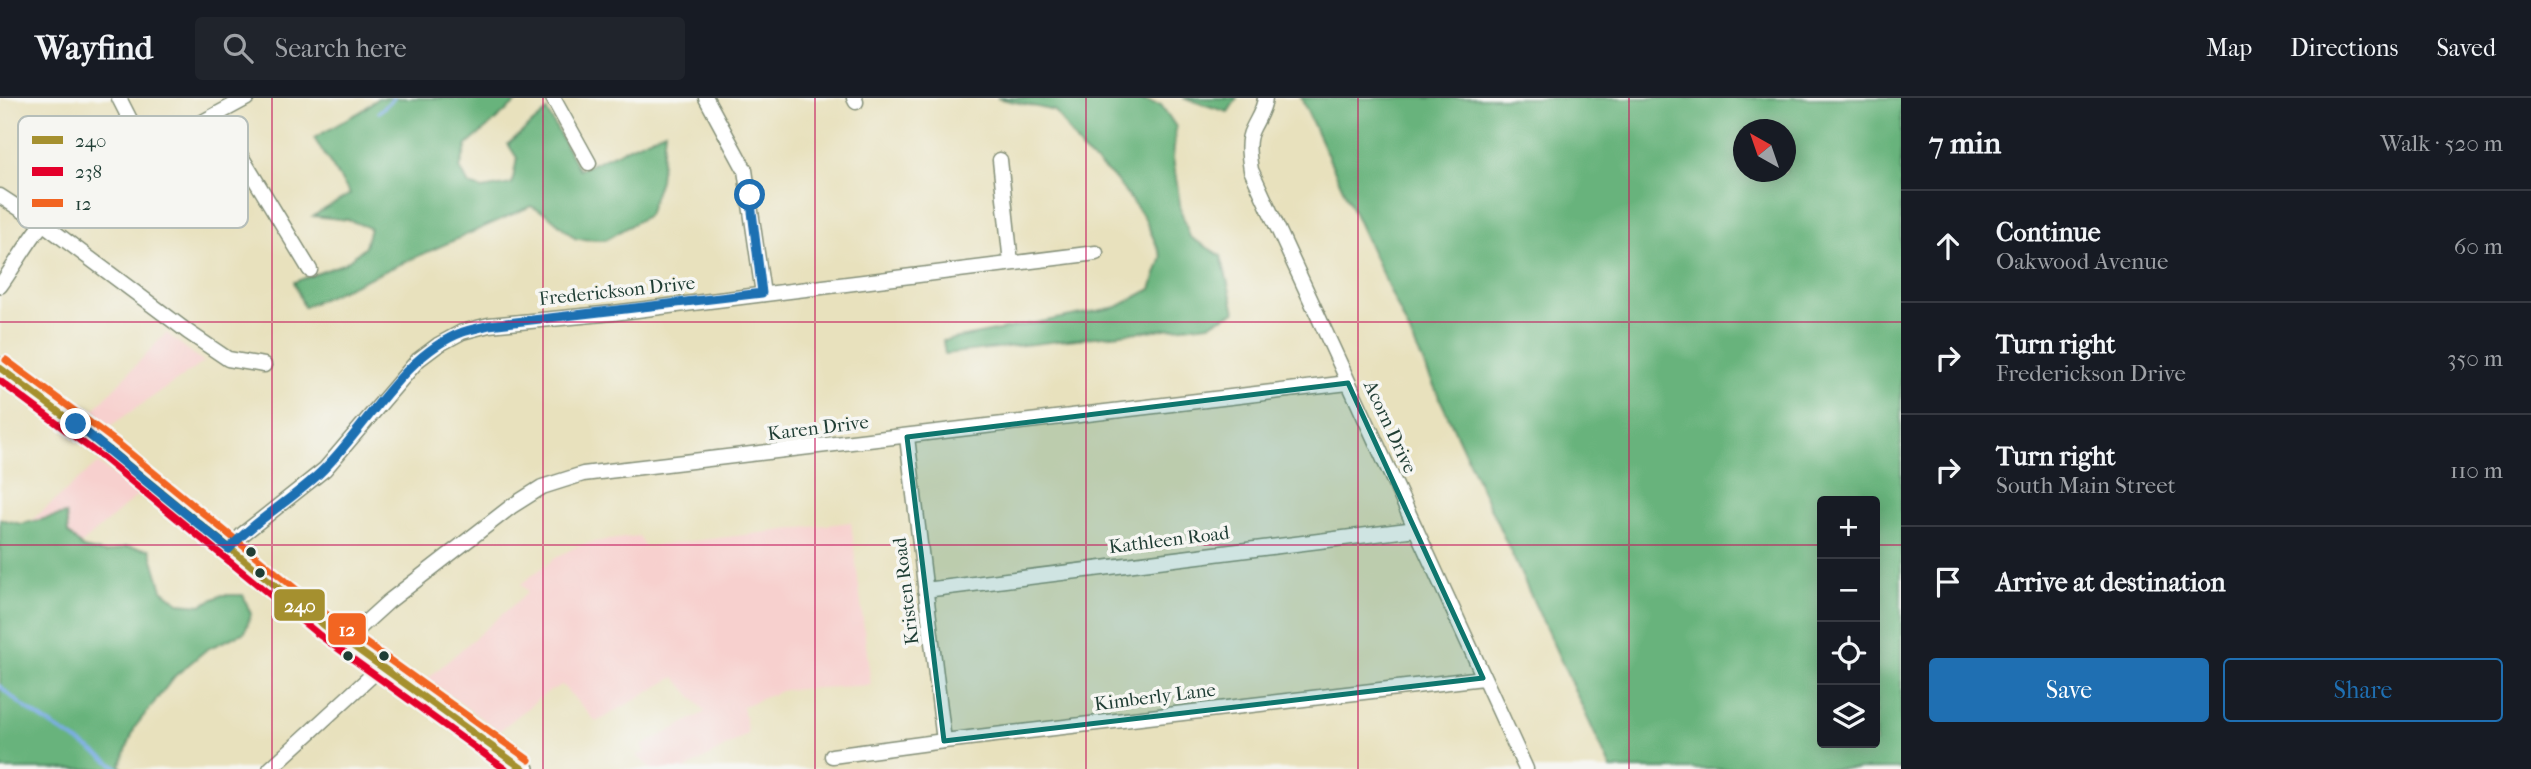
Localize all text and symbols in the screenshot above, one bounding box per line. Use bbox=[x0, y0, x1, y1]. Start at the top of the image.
search box bbox=[195, 17, 685, 80]
text: Wayfind bbox=[35, 29, 153, 68]
icon: search bbox=[219, 29, 257, 67]
text: Search here bbox=[275, 33, 407, 64]
text: Map bbox=[2206, 34, 2252, 62]
text: Directions bbox=[2290, 34, 2398, 62]
text: Saved bbox=[2436, 34, 2496, 62]
legend bbox=[18, 116, 248, 228]
north arrow bbox=[1733, 119, 1796, 182]
text: 7 min bbox=[1929, 126, 2001, 161]
text: 240 bbox=[75, 130, 106, 152]
text: Walk · 520 m bbox=[2380, 130, 2503, 157]
text: 238 bbox=[75, 161, 102, 183]
route start bbox=[734, 179, 765, 210]
text: 12 bbox=[75, 193, 92, 215]
text: Continue bbox=[1996, 217, 2101, 248]
icon: ahead bbox=[1929, 227, 1967, 265]
text: 60 m bbox=[2454, 233, 2503, 260]
text: Oakwood Avenue bbox=[1996, 248, 2168, 275]
street label: Frederickson Drive bbox=[538, 272, 696, 310]
text: Turn right bbox=[1996, 329, 2116, 360]
icon: right bbox=[1929, 339, 1967, 377]
text: 350 m bbox=[2447, 345, 2503, 372]
text: Frederickson Drive bbox=[1996, 360, 2186, 387]
street label: Acorn Drive bbox=[1359, 376, 1421, 477]
route end bbox=[60, 408, 91, 439]
street label: Karen Drive bbox=[766, 411, 870, 445]
text: Turn right bbox=[1996, 441, 2116, 472]
icon: right bbox=[1929, 451, 1967, 489]
text: 110 m bbox=[2450, 457, 2503, 484]
text: South Main Street bbox=[1996, 472, 2176, 499]
map controls bbox=[1817, 496, 1880, 748]
button: + bbox=[1817, 496, 1880, 559]
street label: Kathleen Road bbox=[1107, 522, 1231, 558]
street label: Kristen Road bbox=[888, 535, 924, 646]
unlabelled marker bbox=[244, 545, 258, 559]
button: − bbox=[1817, 559, 1880, 622]
icon: arrive bbox=[1929, 563, 1967, 601]
unlabelled marker bbox=[253, 566, 267, 580]
text: Arrive at destination bbox=[1996, 567, 2226, 598]
line badge: 240 bbox=[273, 588, 326, 622]
text: 240 bbox=[284, 595, 316, 617]
line badge: 12 bbox=[327, 612, 367, 646]
text: 12 bbox=[339, 619, 356, 641]
button: locate bbox=[1817, 622, 1880, 685]
unlabelled marker bbox=[341, 649, 355, 663]
unlabelled marker bbox=[377, 649, 391, 663]
button: Save bbox=[1929, 658, 2209, 722]
button: Share bbox=[2223, 658, 2503, 722]
street label: Kimberly Lane bbox=[1093, 679, 1217, 715]
button: layers bbox=[1817, 685, 1880, 748]

